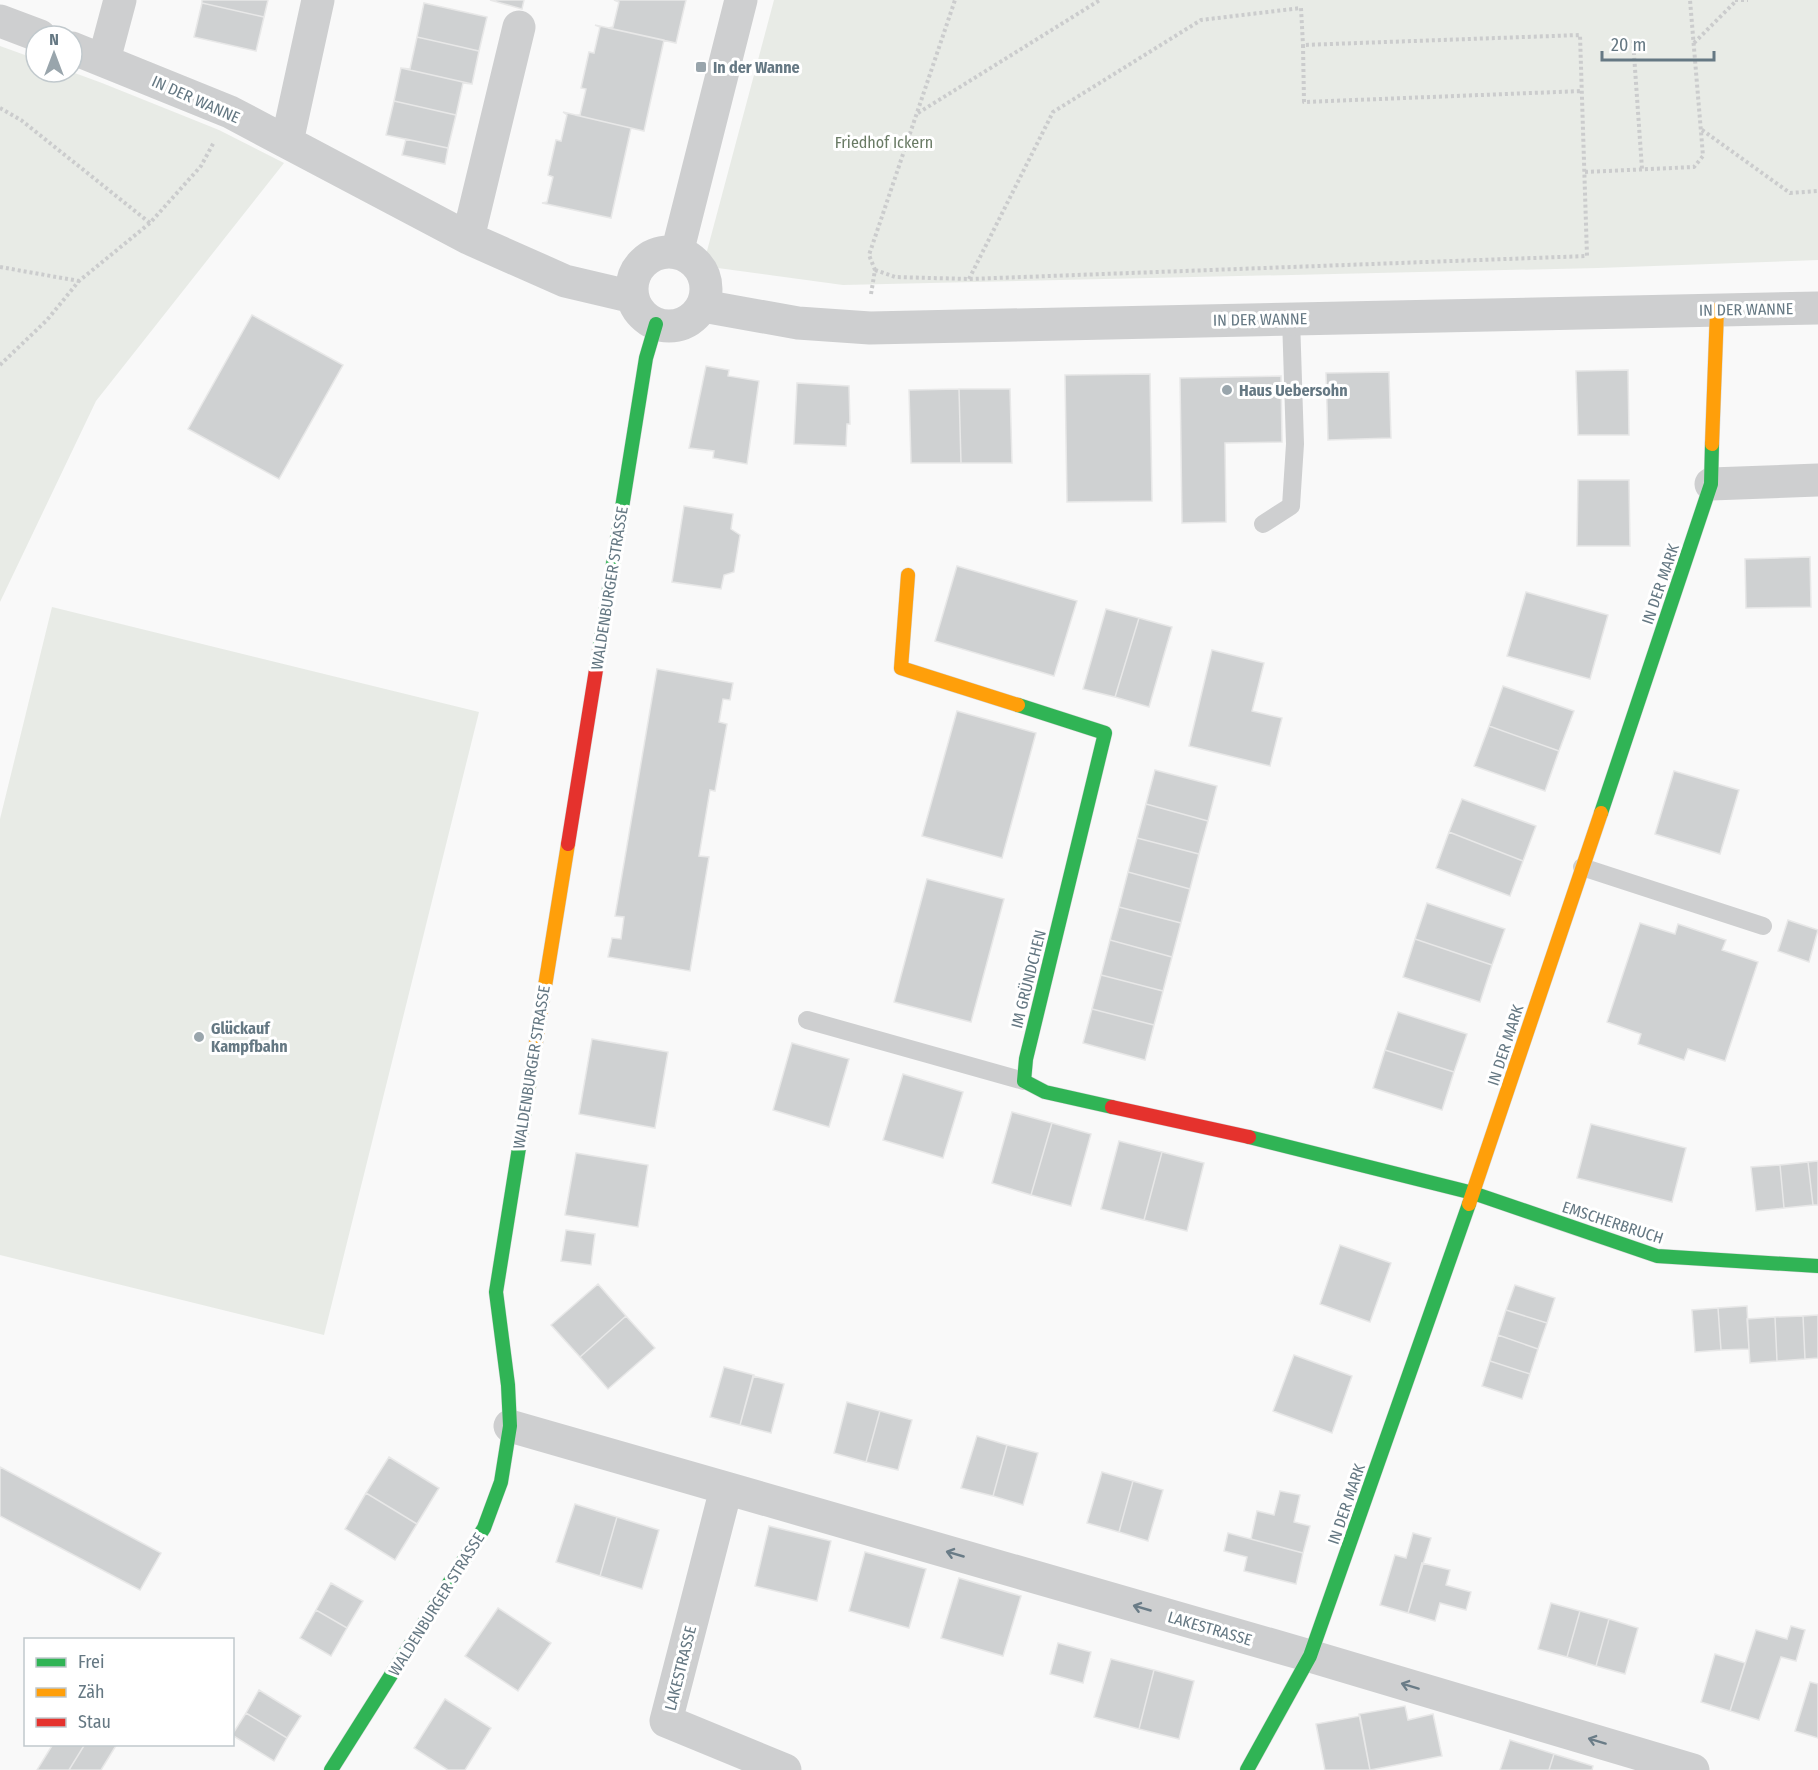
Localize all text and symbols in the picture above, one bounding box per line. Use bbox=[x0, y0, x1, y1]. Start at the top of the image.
north arrow bbox=[24, 24, 84, 84]
scale bar bbox=[1602, 24, 1714, 62]
text: N bbox=[49, 30, 59, 49]
text: 20 m bbox=[1611, 34, 1646, 56]
place label: In der Wanne bbox=[713, 58, 800, 77]
marker: In der Wanne bbox=[694, 60, 708, 74]
street label: IN DER WANNE bbox=[149, 72, 243, 127]
park label: Friedhof Ickern bbox=[835, 133, 933, 152]
street label: IN DER WANNE bbox=[1699, 299, 1793, 320]
street label: IN DER WANNE bbox=[1213, 309, 1307, 330]
place label: Haus Uebersohn bbox=[1239, 381, 1348, 400]
marker: Haus Uebersohn bbox=[1220, 383, 1234, 397]
street label: WALDENBURGER STRASSE bbox=[587, 505, 632, 671]
street label: IN DER MARK bbox=[1638, 541, 1683, 627]
street label: IM GRÜNDCHEN bbox=[1007, 928, 1050, 1030]
street label: WALDENBURGER STRASSE bbox=[509, 984, 554, 1150]
street label: IN DER MARK bbox=[1483, 1002, 1528, 1088]
place label: Glückauf Kampfbahn bbox=[211, 1019, 288, 1056]
marker: Glückauf Kampfbahn bbox=[192, 1030, 206, 1044]
street label: EMSCHERBRUCH bbox=[1560, 1197, 1666, 1248]
street label: IN DER MARK bbox=[1324, 1461, 1369, 1547]
street label: WALDENBURGER STRASSE bbox=[385, 1529, 488, 1679]
one-way arrow bbox=[946, 1548, 965, 1560]
one-way arrow bbox=[1133, 1602, 1152, 1613]
street label: LAKESTRASSE bbox=[1166, 1607, 1254, 1650]
street label: LAKESTRASSE bbox=[661, 1624, 700, 1712]
legend bbox=[24, 1638, 234, 1746]
text: Frei bbox=[78, 1651, 104, 1673]
one-way arrow bbox=[1401, 1680, 1420, 1691]
text: Zäh bbox=[78, 1681, 105, 1703]
text: Stau bbox=[78, 1711, 111, 1733]
one-way arrow bbox=[1588, 1735, 1607, 1746]

